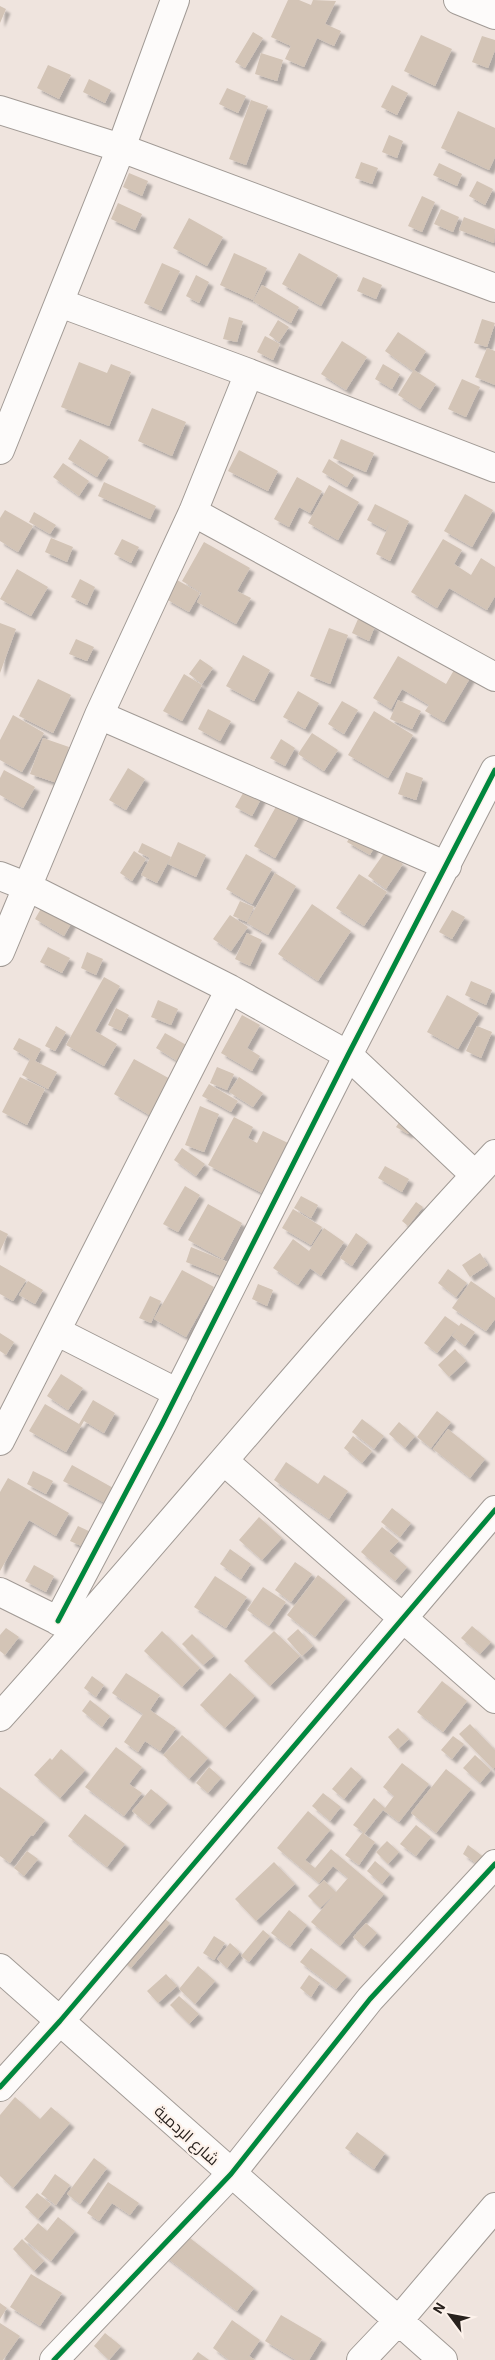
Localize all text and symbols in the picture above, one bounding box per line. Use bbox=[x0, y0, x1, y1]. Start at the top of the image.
street label: شارع الردمية bbox=[149, 2101, 224, 2171]
north arrow bbox=[425, 2290, 475, 2340]
text: N bbox=[429, 2299, 449, 2317]

